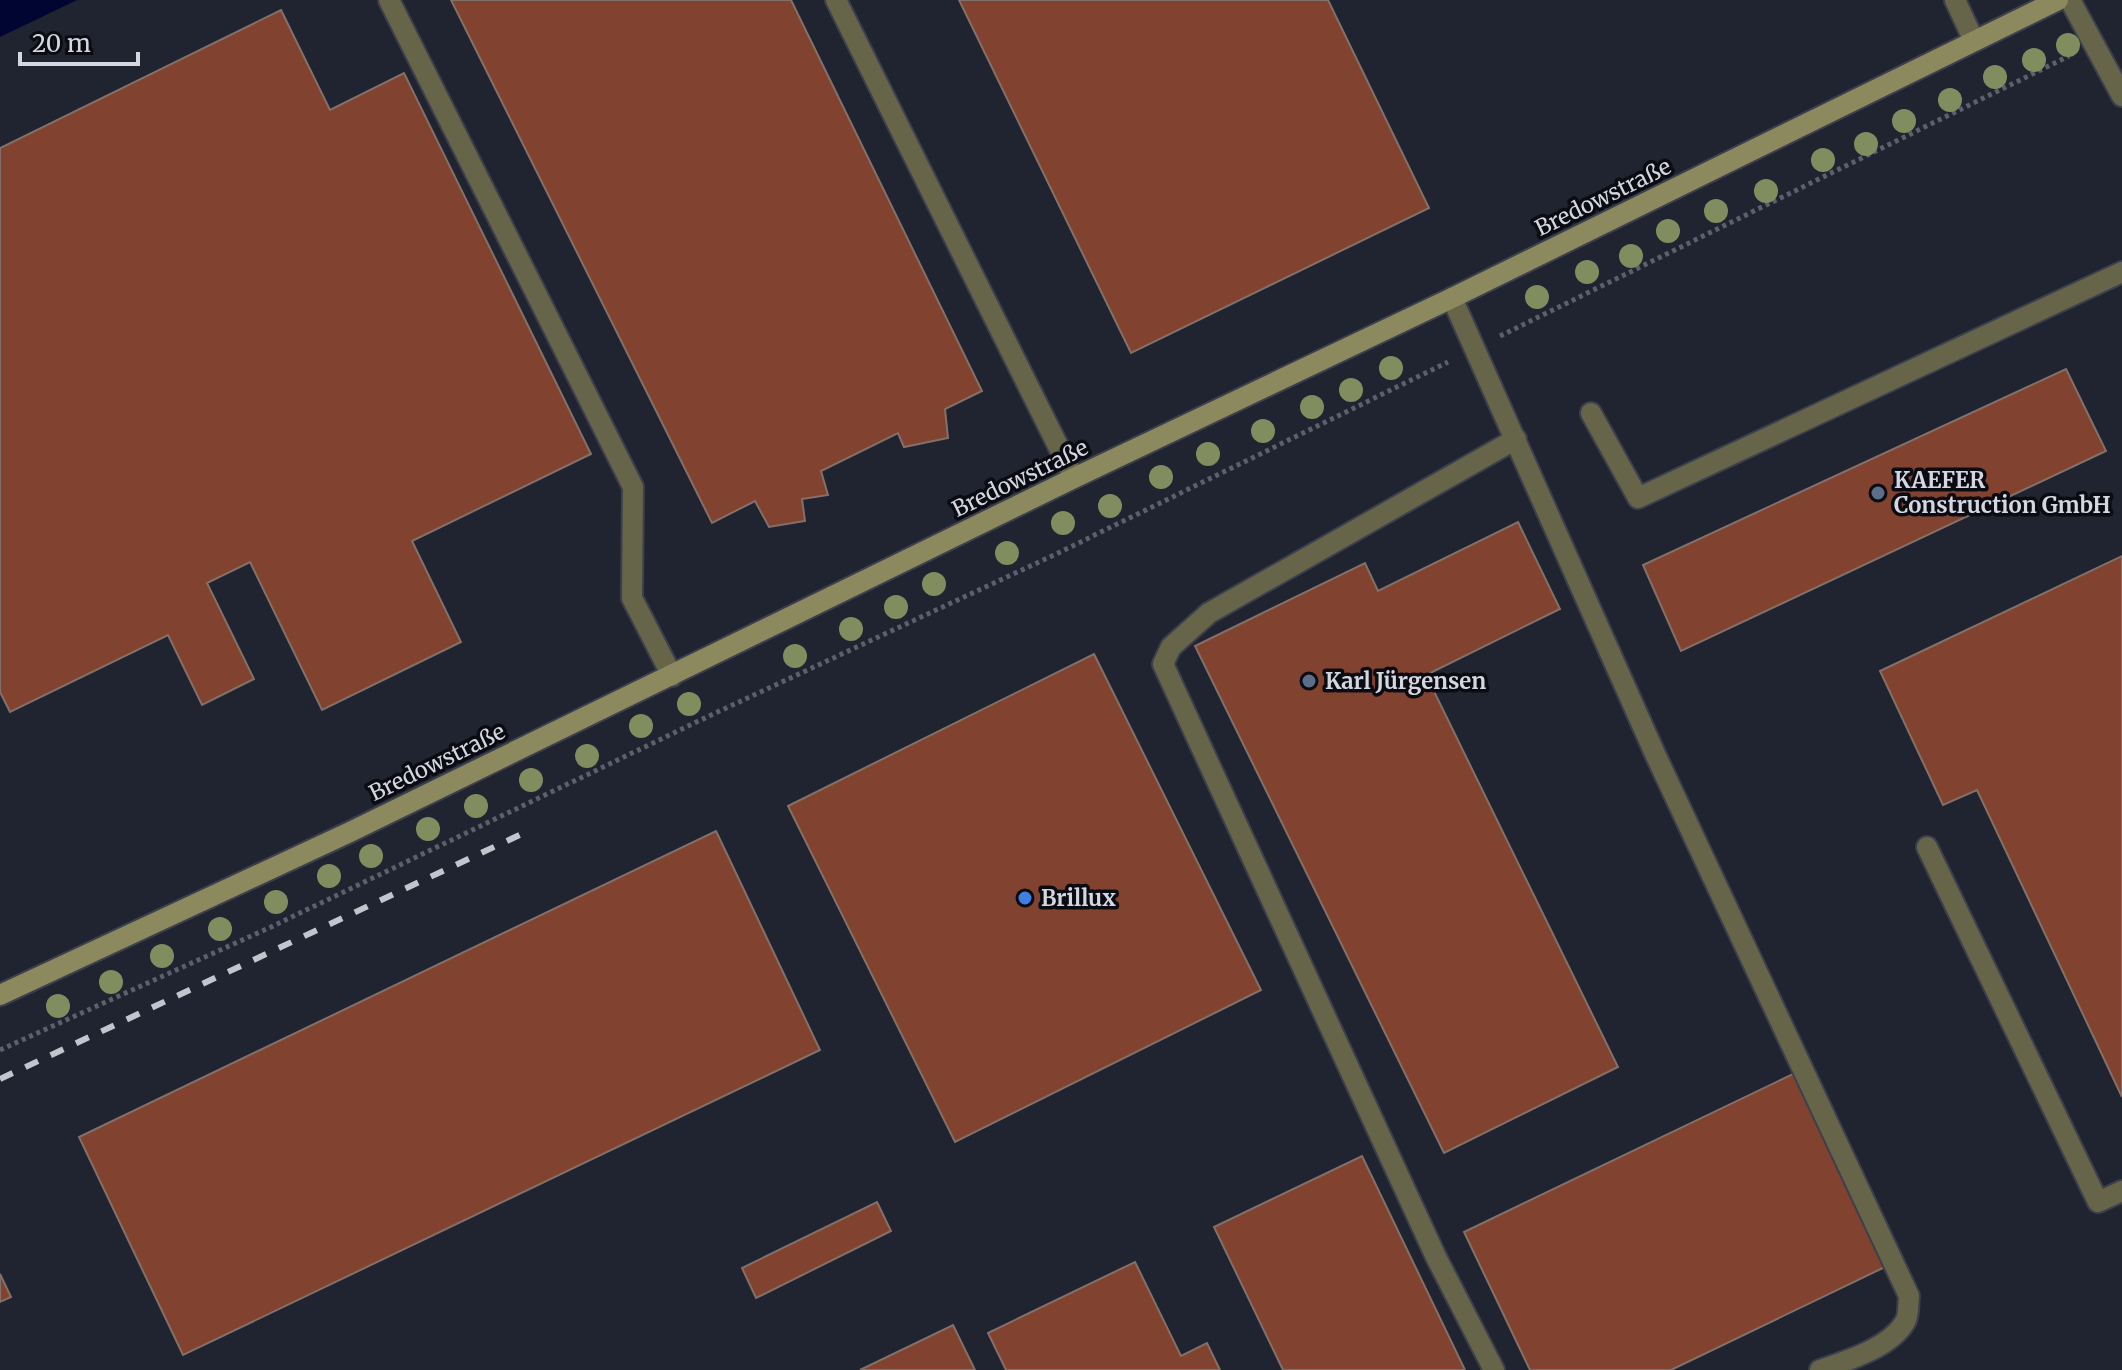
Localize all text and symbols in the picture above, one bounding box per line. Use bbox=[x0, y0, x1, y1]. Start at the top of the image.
scale bar bbox=[20, 16, 138, 66]
text: 20 m bbox=[32, 28, 91, 59]
street label: Bredowstraße bbox=[1530, 152, 1676, 242]
street label: Bredowstraße bbox=[947, 433, 1093, 523]
place label: KAEFER Construction GmbH bbox=[1894, 466, 2111, 519]
marker: KAEFER Construction GmbH bbox=[1869, 484, 1887, 502]
place label: Karl Jürgensen bbox=[1325, 667, 1486, 695]
marker: Karl Jürgensen bbox=[1300, 672, 1318, 690]
street label: Bredowstraße bbox=[364, 717, 510, 807]
place label: Brillux bbox=[1041, 884, 1116, 912]
marker: Brillux bbox=[1016, 889, 1034, 907]

